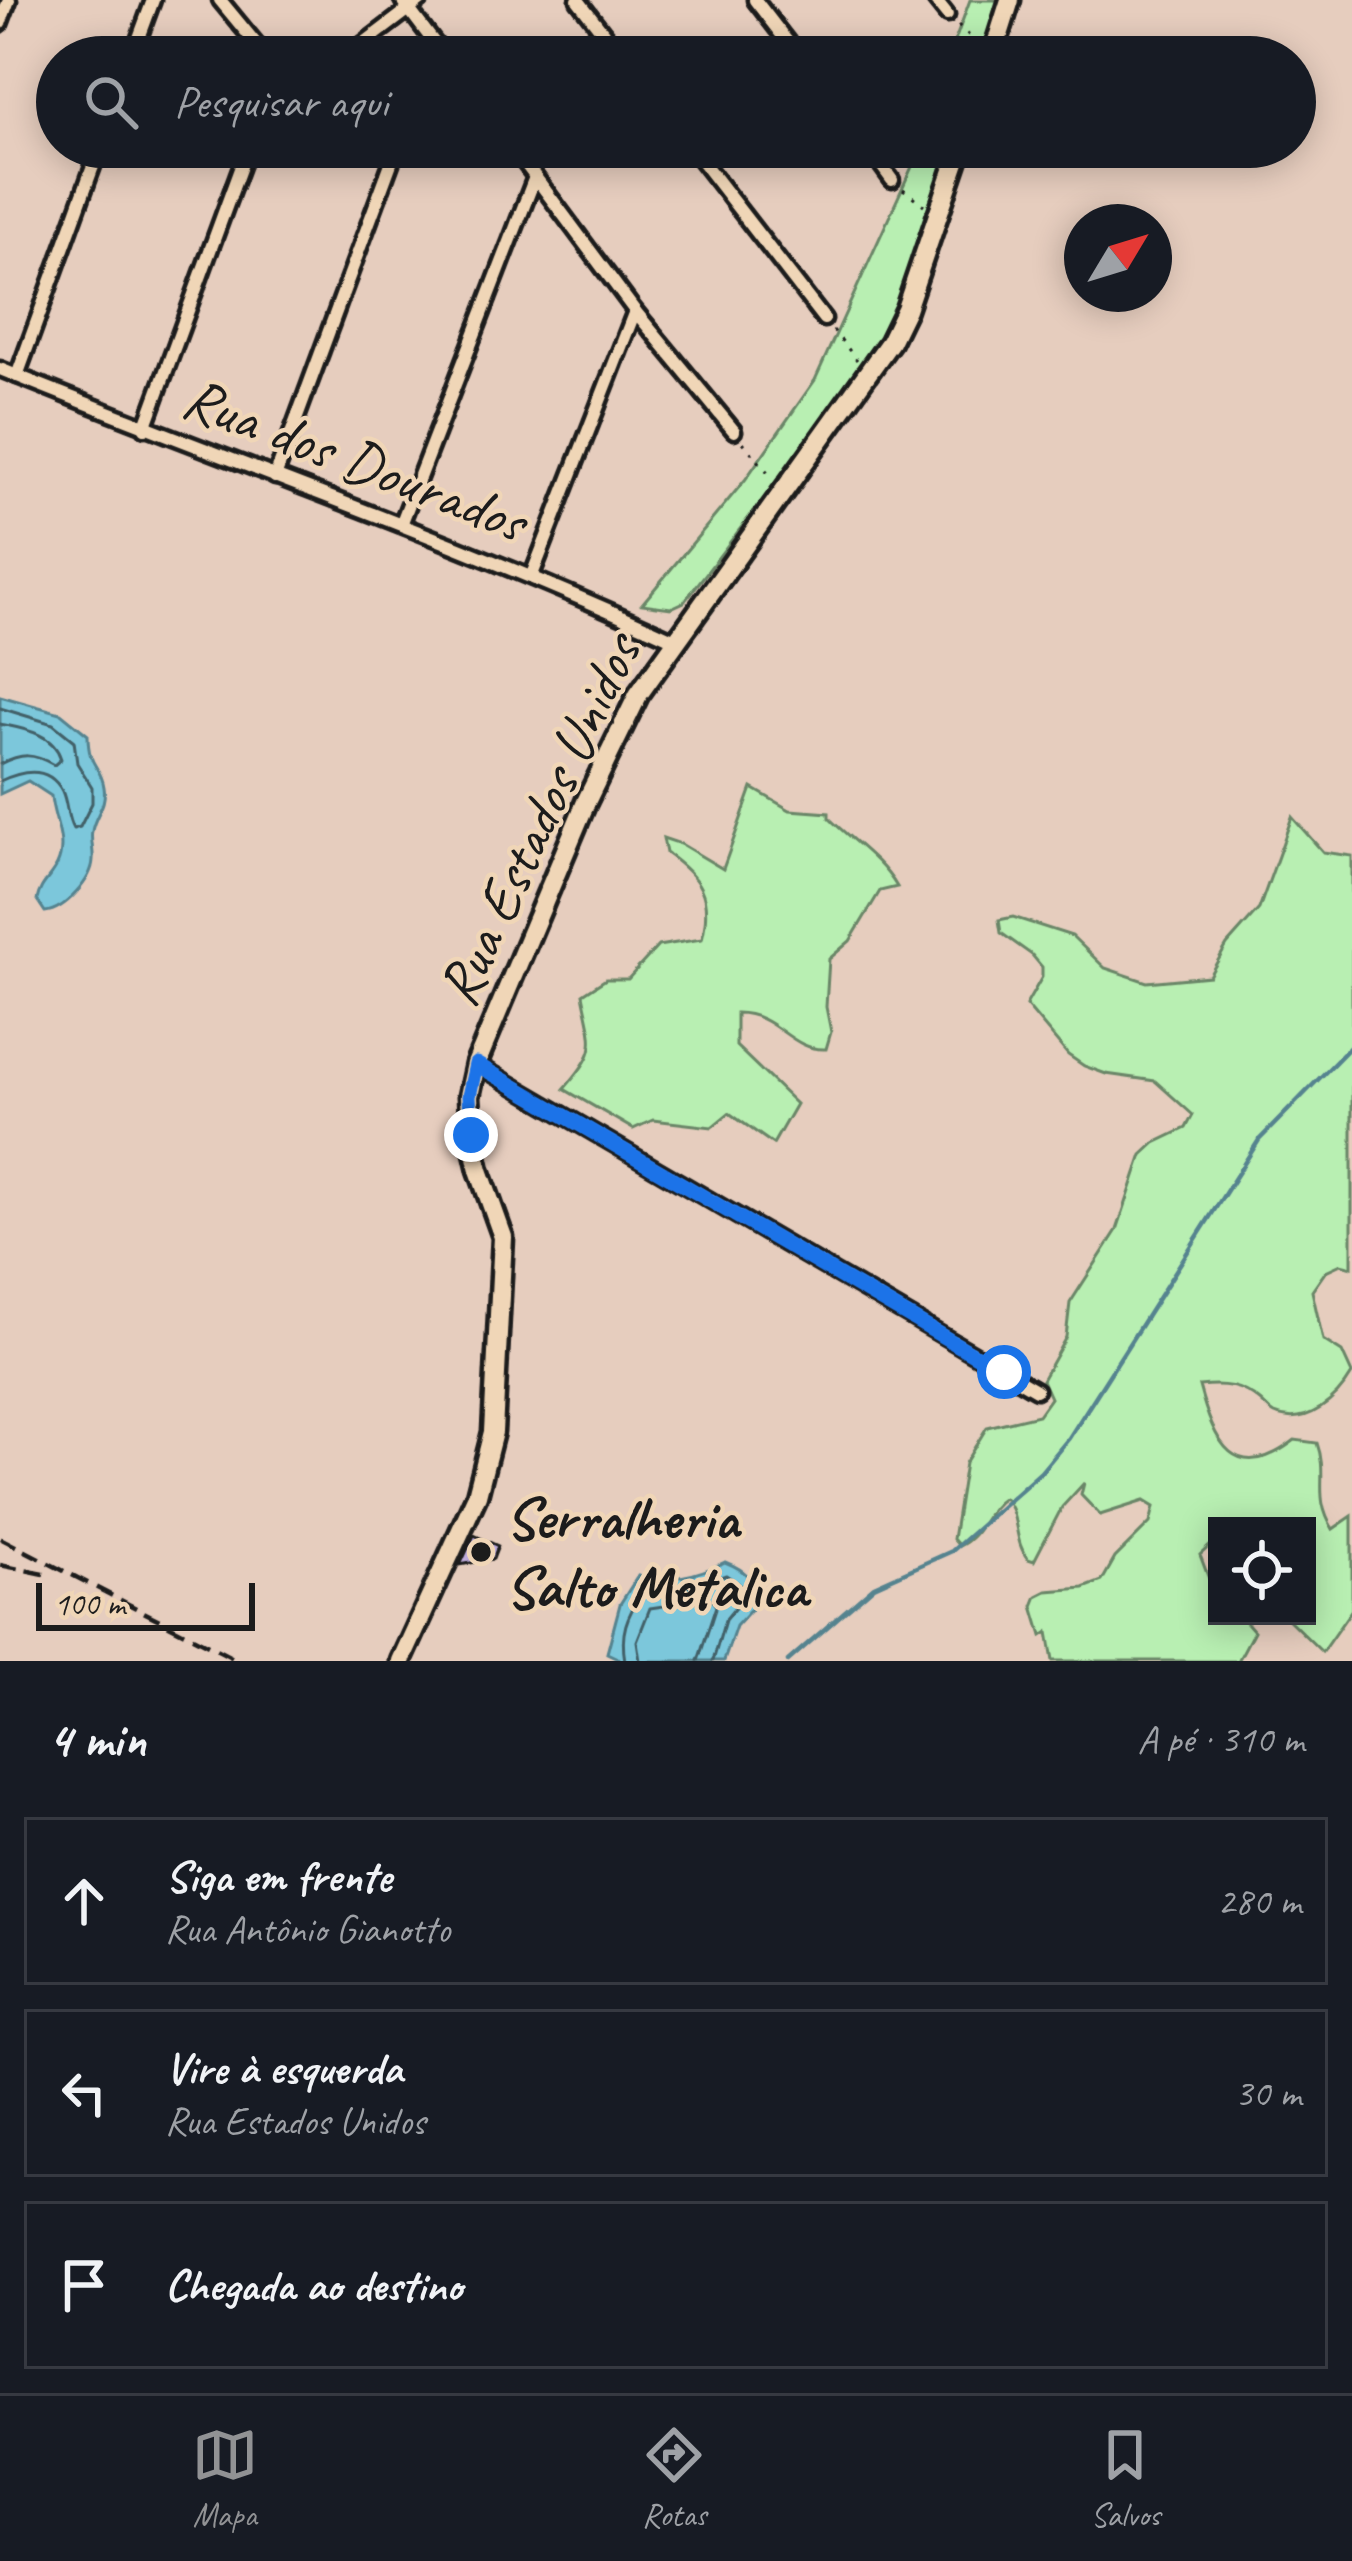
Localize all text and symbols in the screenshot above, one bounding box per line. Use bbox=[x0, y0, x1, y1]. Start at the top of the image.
search box bbox=[36, 36, 1316, 168]
icon: search bbox=[78, 69, 144, 135]
text: Pesquisar aqui bbox=[174, 74, 388, 131]
north arrow bbox=[1064, 204, 1172, 312]
street label: Rua dos Dourados bbox=[173, 359, 541, 561]
street label: Rua Estados Unidos bbox=[419, 618, 659, 1017]
route end bbox=[444, 1108, 498, 1162]
route start bbox=[977, 1345, 1031, 1399]
place label: Serralheria Salto Metalica bbox=[505, 1480, 812, 1625]
map controls bbox=[1208, 1517, 1316, 1625]
button: locate bbox=[1208, 1517, 1316, 1625]
marker: Serralheria Salto Metalica bbox=[468, 1539, 494, 1565]
scale bar bbox=[36, 1577, 255, 1630]
text: 100 m bbox=[54, 1583, 125, 1625]
text: 4 min bbox=[48, 1707, 146, 1771]
text: A pé · 310 m bbox=[1137, 1715, 1304, 1764]
text: Siga em frente bbox=[165, 1848, 392, 1905]
icon: ahead bbox=[51, 1868, 117, 1934]
text: 280 m bbox=[1217, 1877, 1301, 1926]
text: Rua Antônio Gianotto bbox=[165, 1905, 450, 1954]
text: Vire à esquerda bbox=[165, 2040, 402, 2097]
icon: left bbox=[51, 2060, 117, 2126]
text: 30 m bbox=[1235, 2069, 1301, 2118]
text: Rua Estados Unidos bbox=[165, 2097, 425, 2146]
icon: arrive bbox=[51, 2252, 117, 2318]
text: Chegada ao destino bbox=[165, 2257, 462, 2314]
tab: Mapa bbox=[192, 2422, 258, 2536]
tab: Rotas bbox=[641, 2422, 707, 2536]
tab: Salvos bbox=[1091, 2422, 1160, 2536]

